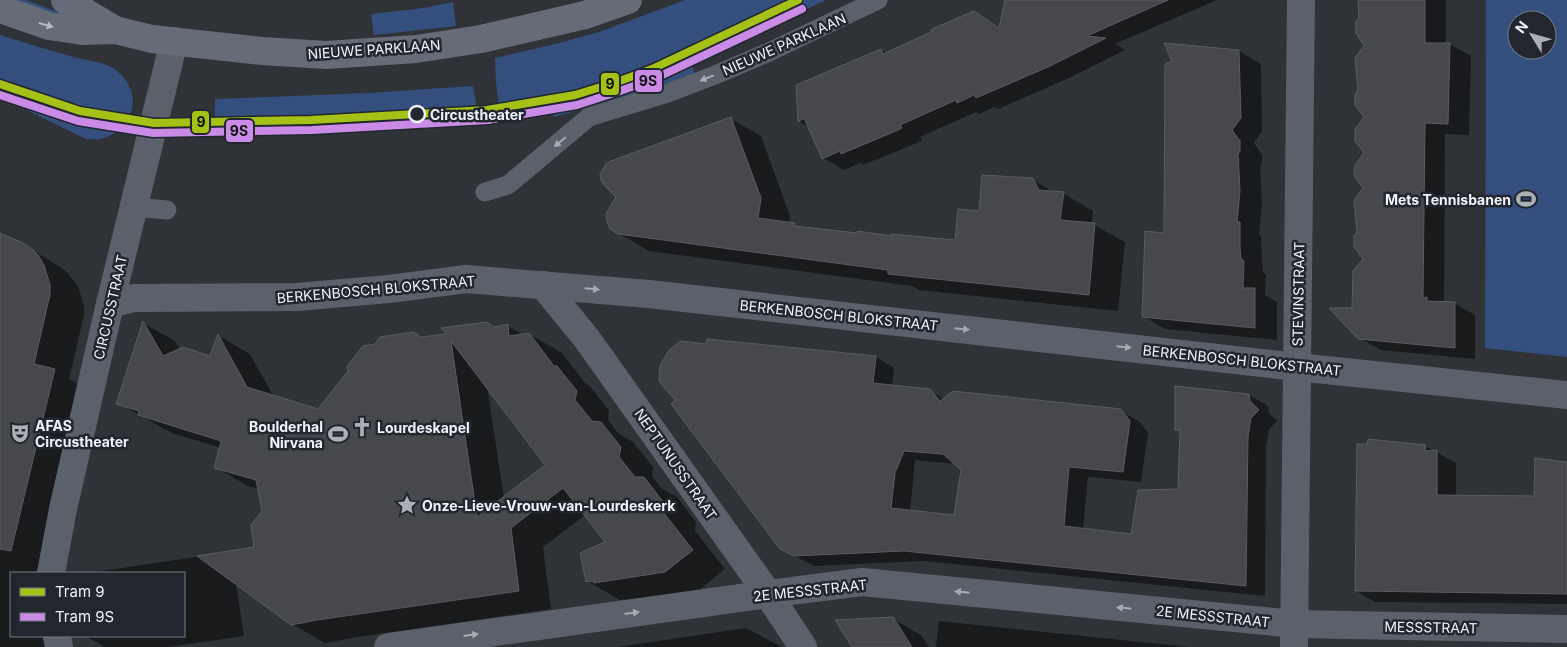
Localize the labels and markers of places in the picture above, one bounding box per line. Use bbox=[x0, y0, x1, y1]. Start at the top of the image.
marker: Circustheater bbox=[408, 105, 426, 123]
place label: Circustheater bbox=[430, 106, 524, 123]
sports icon: Mets Tennisbanen bbox=[1515, 188, 1537, 210]
place label: Mets Tennisbanen bbox=[1385, 191, 1511, 208]
church icon: Lourdeskapel bbox=[351, 416, 373, 438]
place label: AFAS Circustheater bbox=[35, 417, 129, 450]
place label: Boulderhal Nirvana bbox=[249, 418, 323, 451]
place label: Lourdeskapel bbox=[377, 419, 470, 436]
theatre icon: AFAS Circustheater bbox=[9, 422, 31, 444]
sports icon: Boulderhal Nirvana bbox=[327, 423, 349, 445]
place icon: Onze-Lieve-Vrouw-van-Lourdeskerk bbox=[396, 494, 418, 516]
place label: Onze-Lieve-Vrouw-van-Lourdeskerk bbox=[422, 497, 676, 514]

